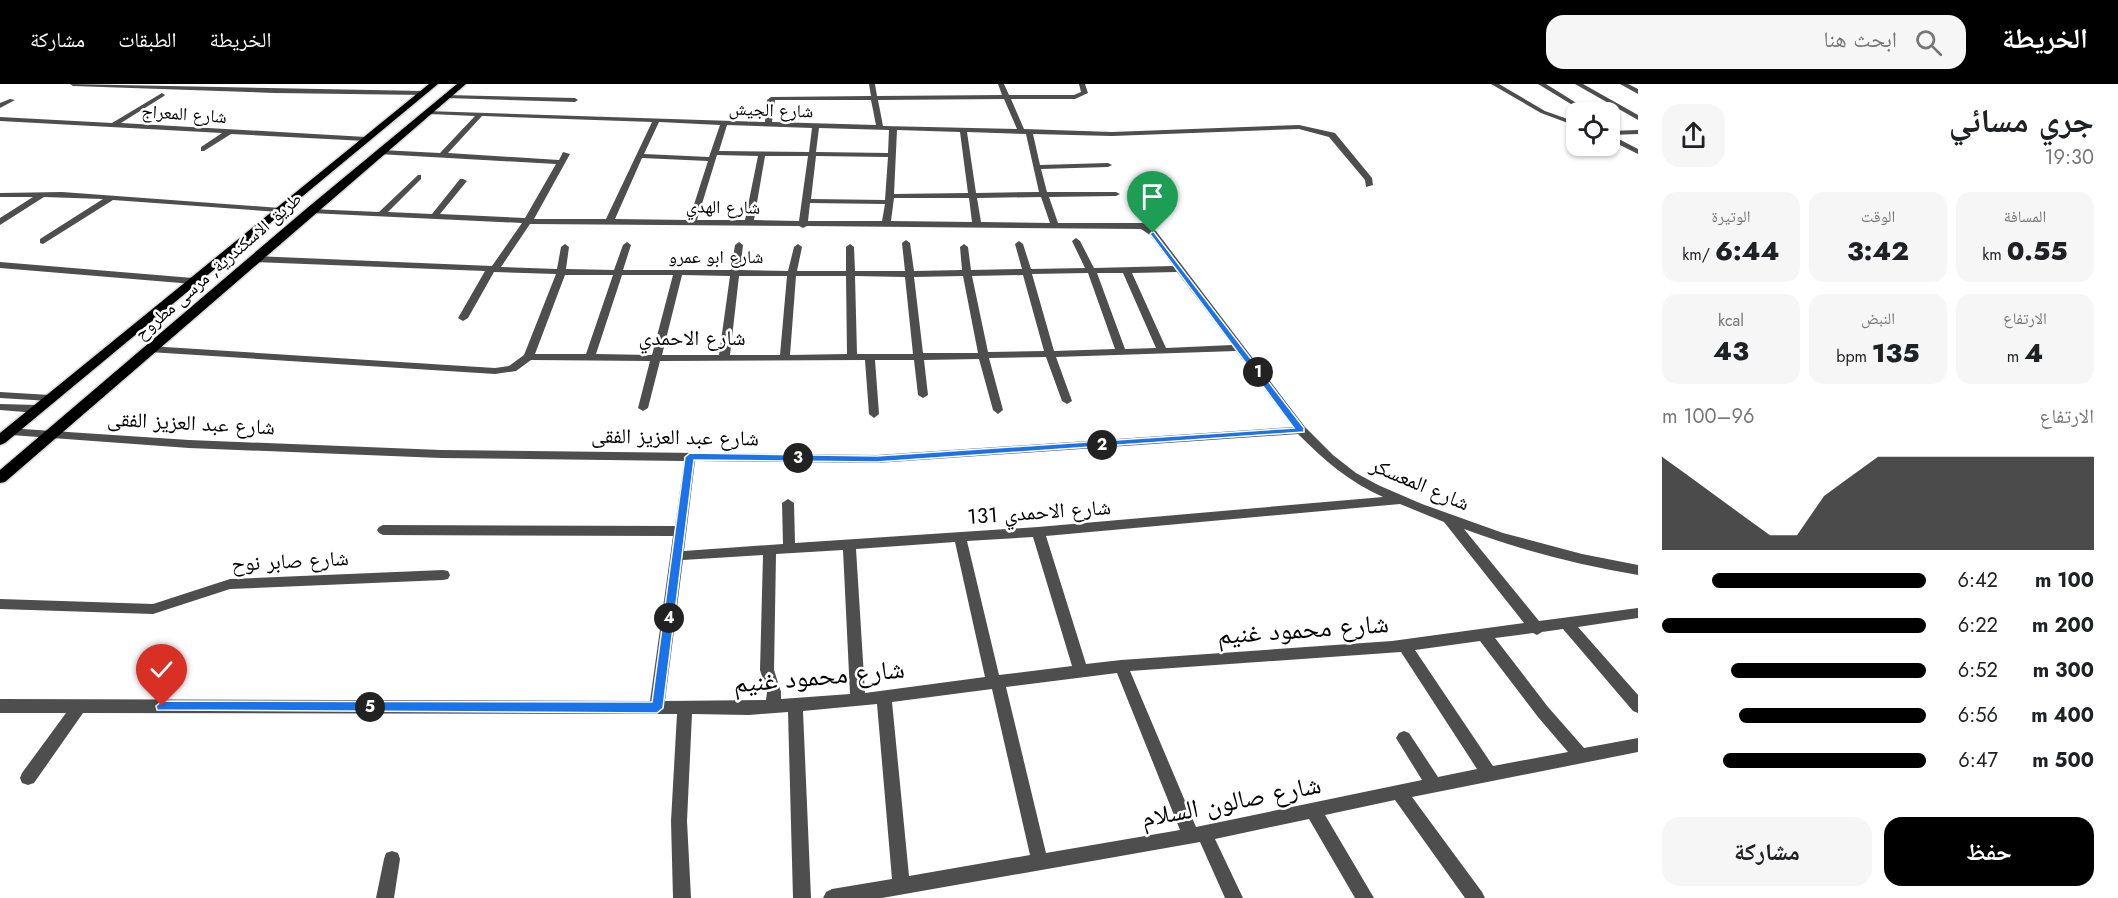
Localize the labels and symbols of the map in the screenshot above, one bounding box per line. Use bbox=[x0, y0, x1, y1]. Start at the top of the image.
street label: شارع الجيش bbox=[728, 96, 814, 124]
street label: شارع المعراج bbox=[140, 98, 228, 130]
pin bbox=[1127, 171, 1178, 233]
street label: طريق الاسكندرية, مرسى مطروح bbox=[129, 186, 307, 346]
street label: شارع الهدي bbox=[686, 193, 760, 222]
street label: شارع ابو عمرو bbox=[669, 244, 763, 270]
street label: شارع الاحمدي bbox=[638, 323, 746, 354]
pin: 1 bbox=[1243, 357, 1273, 387]
street label: شارع عبد العزيز الفقى bbox=[106, 404, 276, 442]
street label: شارع عبد العزيز الفقى bbox=[591, 421, 759, 453]
pin: 2 bbox=[1087, 430, 1117, 460]
pin: 3 bbox=[783, 443, 813, 473]
street label: شارع المعسكر bbox=[1365, 449, 1474, 518]
street label: شارع الاحمدي 131 bbox=[966, 492, 1112, 533]
street label: شارع صابر نوح bbox=[231, 543, 349, 579]
pin: 4 bbox=[654, 603, 684, 633]
street label: شارع محمود غنيم bbox=[1216, 604, 1390, 654]
pin bbox=[136, 644, 187, 706]
street label: شارع محمود غنيم bbox=[732, 650, 906, 702]
pin: 5 bbox=[355, 692, 385, 722]
street label: شارع صالون السلام bbox=[1138, 765, 1324, 837]

